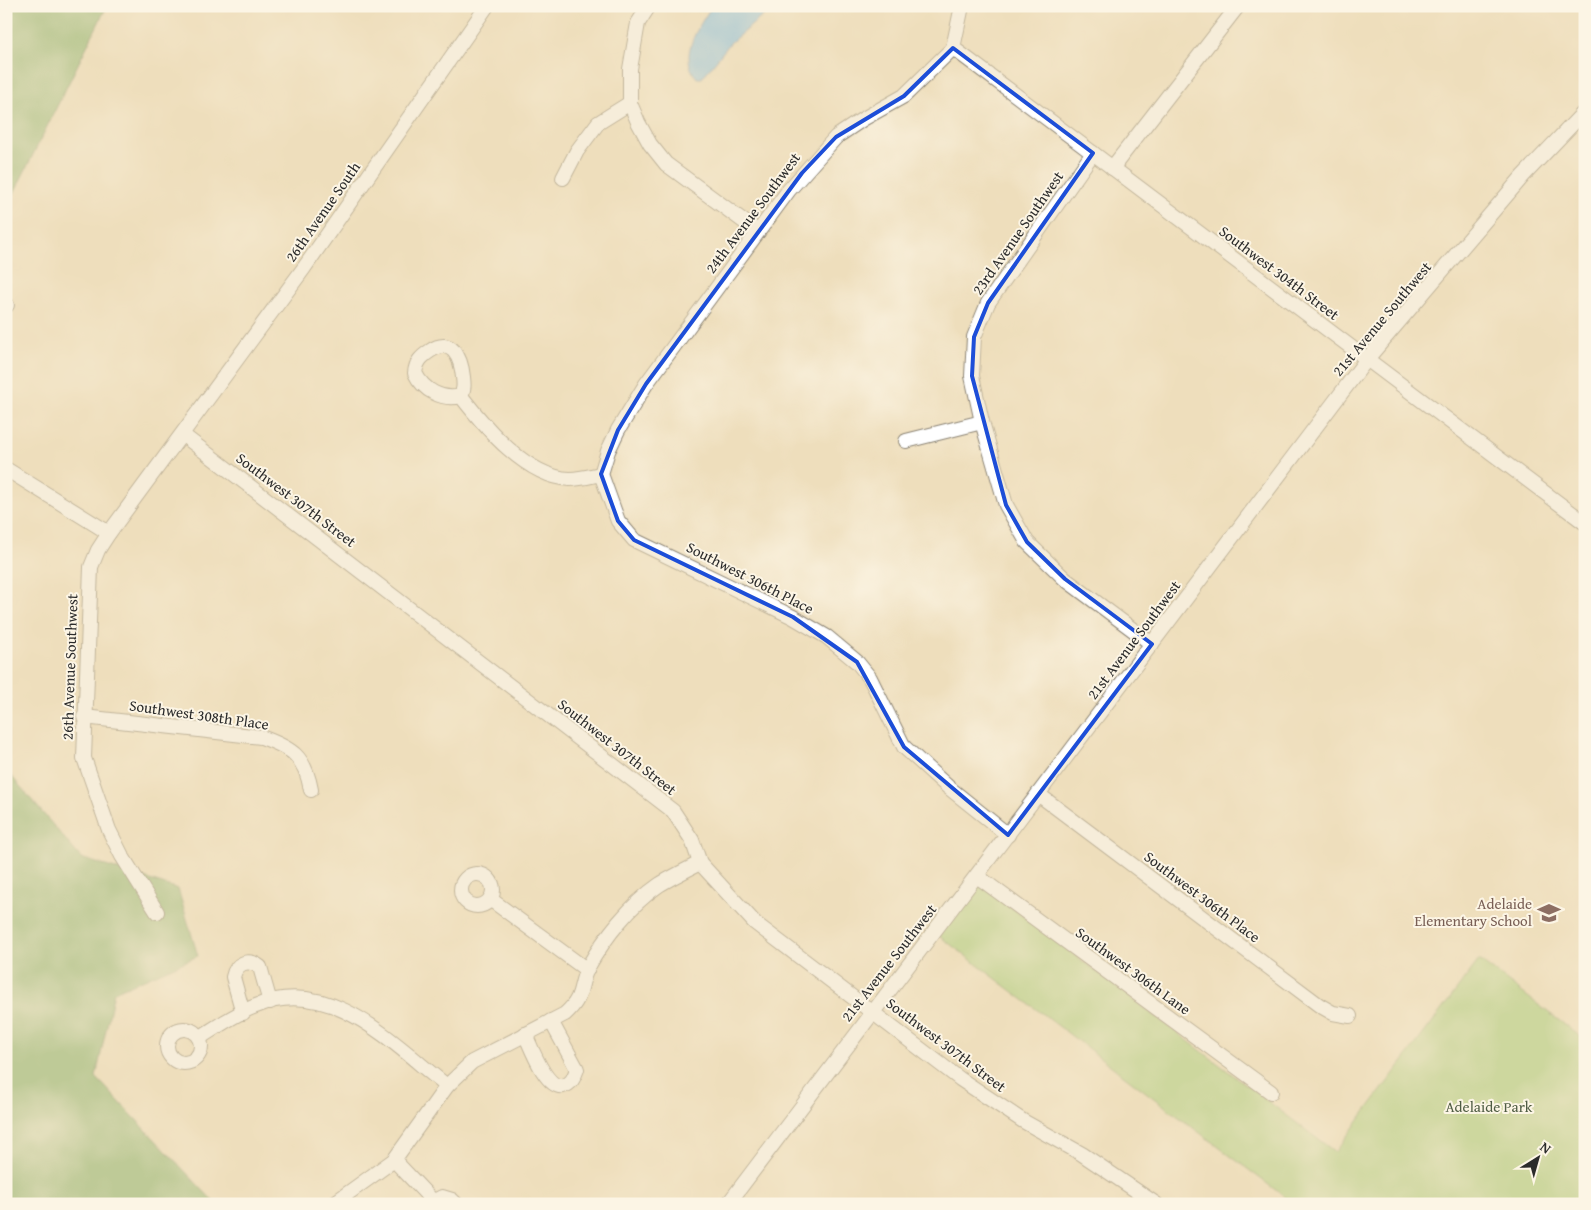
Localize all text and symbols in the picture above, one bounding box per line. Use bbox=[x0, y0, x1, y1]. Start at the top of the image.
street label: 24th Avenue Southwest bbox=[700, 147, 805, 277]
street label: 26th Avenue South bbox=[280, 157, 365, 266]
street label: 23rd Avenue Southwest bbox=[967, 166, 1069, 299]
street label: Southwest 304th Street bbox=[1215, 220, 1344, 325]
street label: 21st Avenue Southwest bbox=[1327, 256, 1436, 381]
street label: Southwest 307th Street bbox=[232, 447, 361, 552]
street label: Southwest 306th Place bbox=[683, 536, 818, 619]
street label: 21st Avenue Southwest bbox=[1082, 575, 1186, 703]
street label: 26th Avenue Southwest bbox=[56, 593, 83, 740]
street label: Southwest 308th Place bbox=[128, 694, 270, 735]
street label: Southwest 307th Street bbox=[554, 694, 682, 800]
street label: Southwest 306th Place bbox=[1140, 846, 1265, 947]
place label: Adelaide Elementary School bbox=[1414, 893, 1532, 931]
street label: 21st Avenue Southwest bbox=[836, 899, 942, 1026]
school or university icon: Adelaide Elementary School bbox=[1536, 900, 1562, 926]
street label: Southwest 306th Lane bbox=[1072, 922, 1195, 1019]
street label: Southwest 307th Street bbox=[882, 992, 1011, 1097]
park label: Adelaide Park bbox=[1446, 1096, 1533, 1117]
north arrow bbox=[1514, 1132, 1564, 1182]
text: N bbox=[1536, 1137, 1556, 1159]

